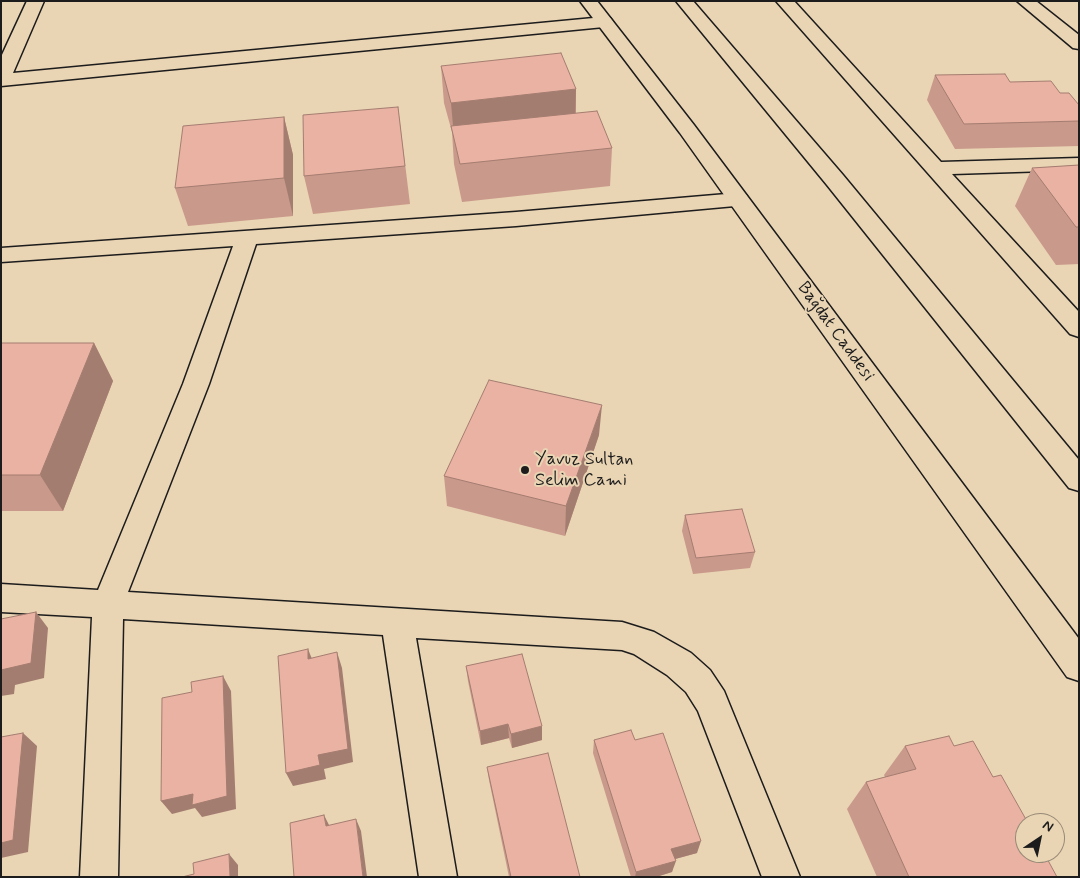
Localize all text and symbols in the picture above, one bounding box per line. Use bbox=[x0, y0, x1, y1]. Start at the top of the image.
street label: Bağdat Caddesi bbox=[792, 278, 878, 386]
place label: Yavuz Sultan Selim Cami bbox=[535, 449, 633, 492]
marker: Yavuz Sultan Selim Cami bbox=[519, 464, 531, 476]
north arrow bbox=[1015, 813, 1065, 863]
text: N bbox=[1039, 816, 1057, 836]

